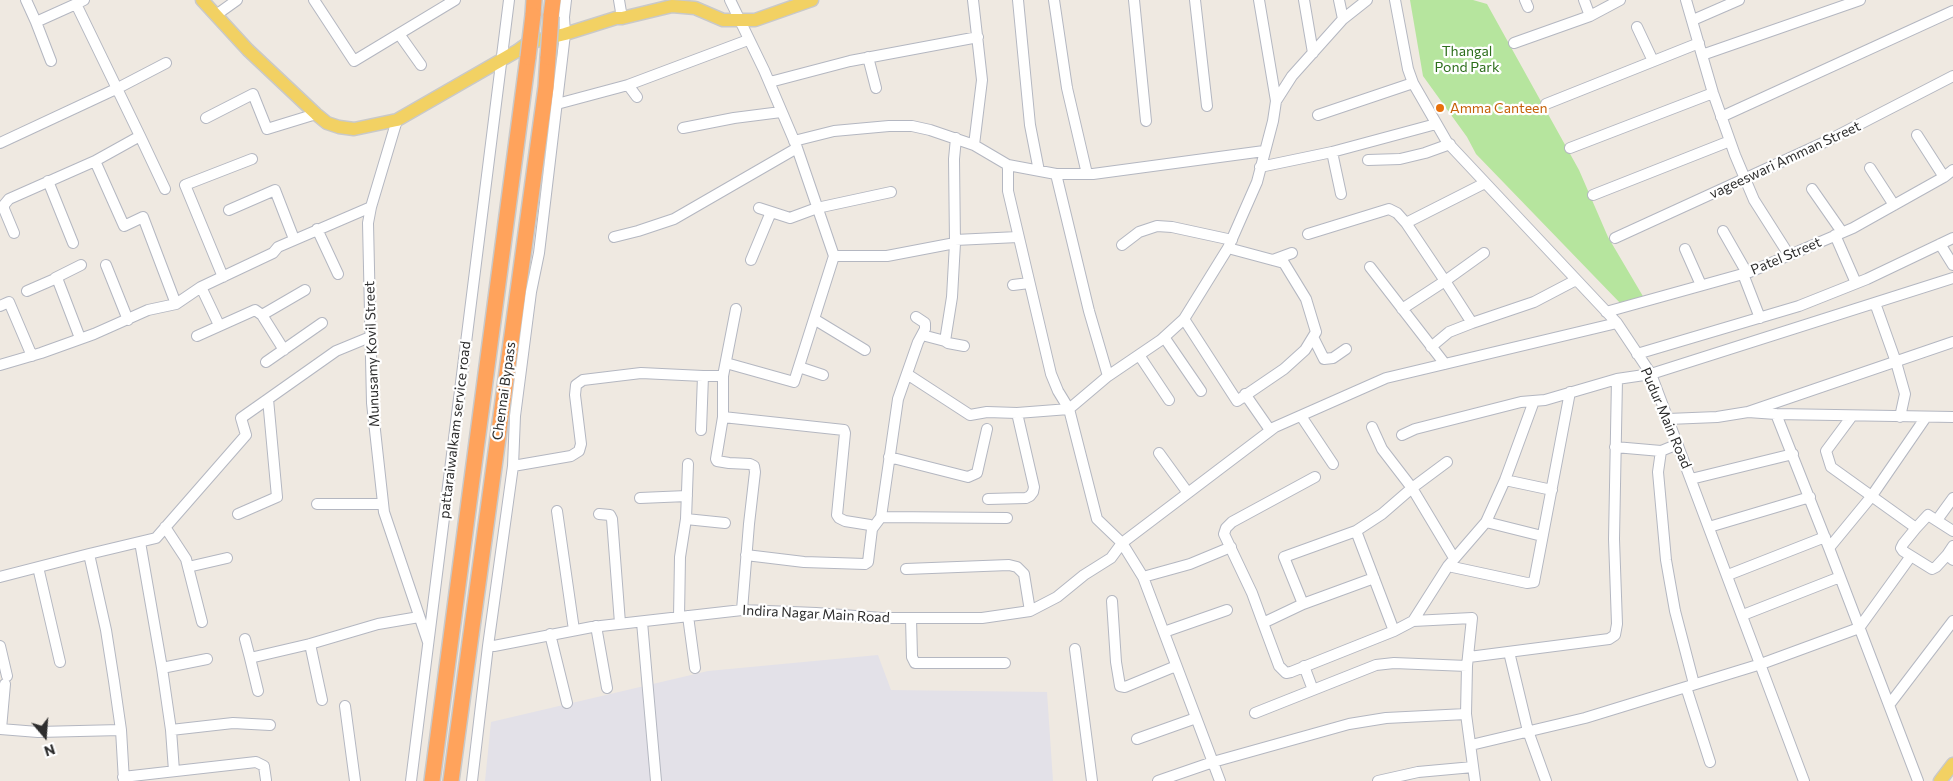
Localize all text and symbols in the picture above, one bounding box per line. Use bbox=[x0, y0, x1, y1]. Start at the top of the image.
park label: Thangal Pond Park bbox=[1435, 43, 1499, 75]
place label: Amma Canteen bbox=[1450, 100, 1547, 116]
marker: Amma Canteen bbox=[1434, 102, 1446, 114]
street label: vageeswari Amman Street bbox=[1707, 118, 1863, 202]
street label: Patel Street bbox=[1748, 234, 1824, 278]
street label: Munusamy Kovil Street bbox=[361, 281, 383, 427]
street label: pattaraiwalkam service road bbox=[436, 340, 474, 520]
street label: Chennai Bypass bbox=[489, 341, 519, 441]
street label: Pudur Main Road bbox=[1637, 365, 1695, 471]
street label: Indira Nagar Main Road bbox=[742, 602, 890, 626]
north arrow bbox=[20, 711, 70, 761]
text: N bbox=[42, 741, 57, 760]

